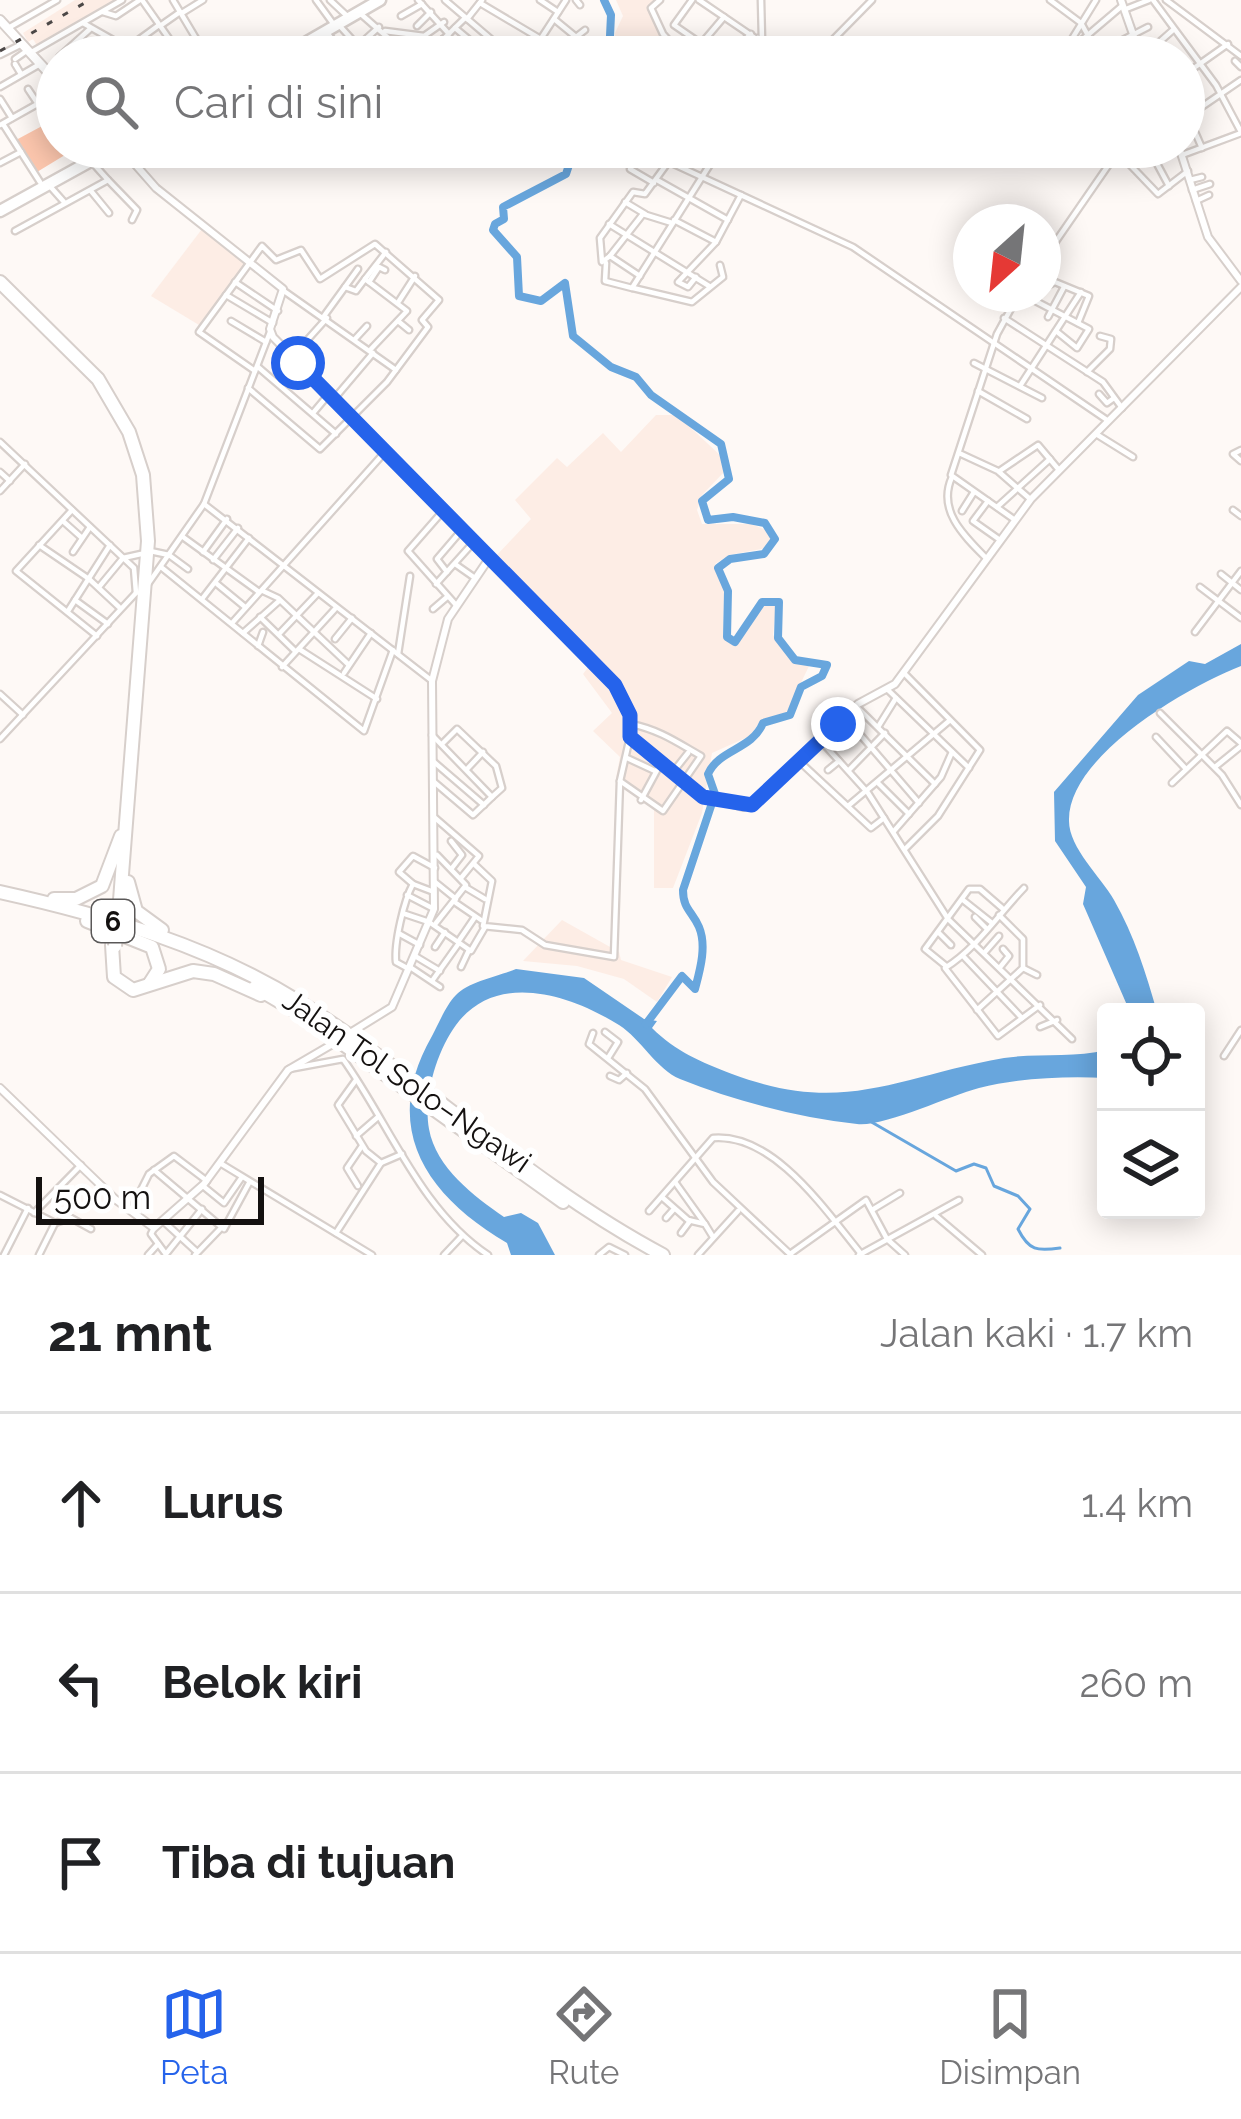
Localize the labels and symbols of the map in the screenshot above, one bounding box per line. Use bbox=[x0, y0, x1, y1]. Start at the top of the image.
north arrow bbox=[953, 204, 1061, 312]
route start bbox=[271, 336, 325, 390]
route end bbox=[811, 697, 865, 751]
road number: 6 bbox=[92, 900, 134, 942]
street label: Jalan Tol Solo–Ngawi bbox=[276, 982, 538, 1180]
scale bar bbox=[36, 1171, 264, 1224]

